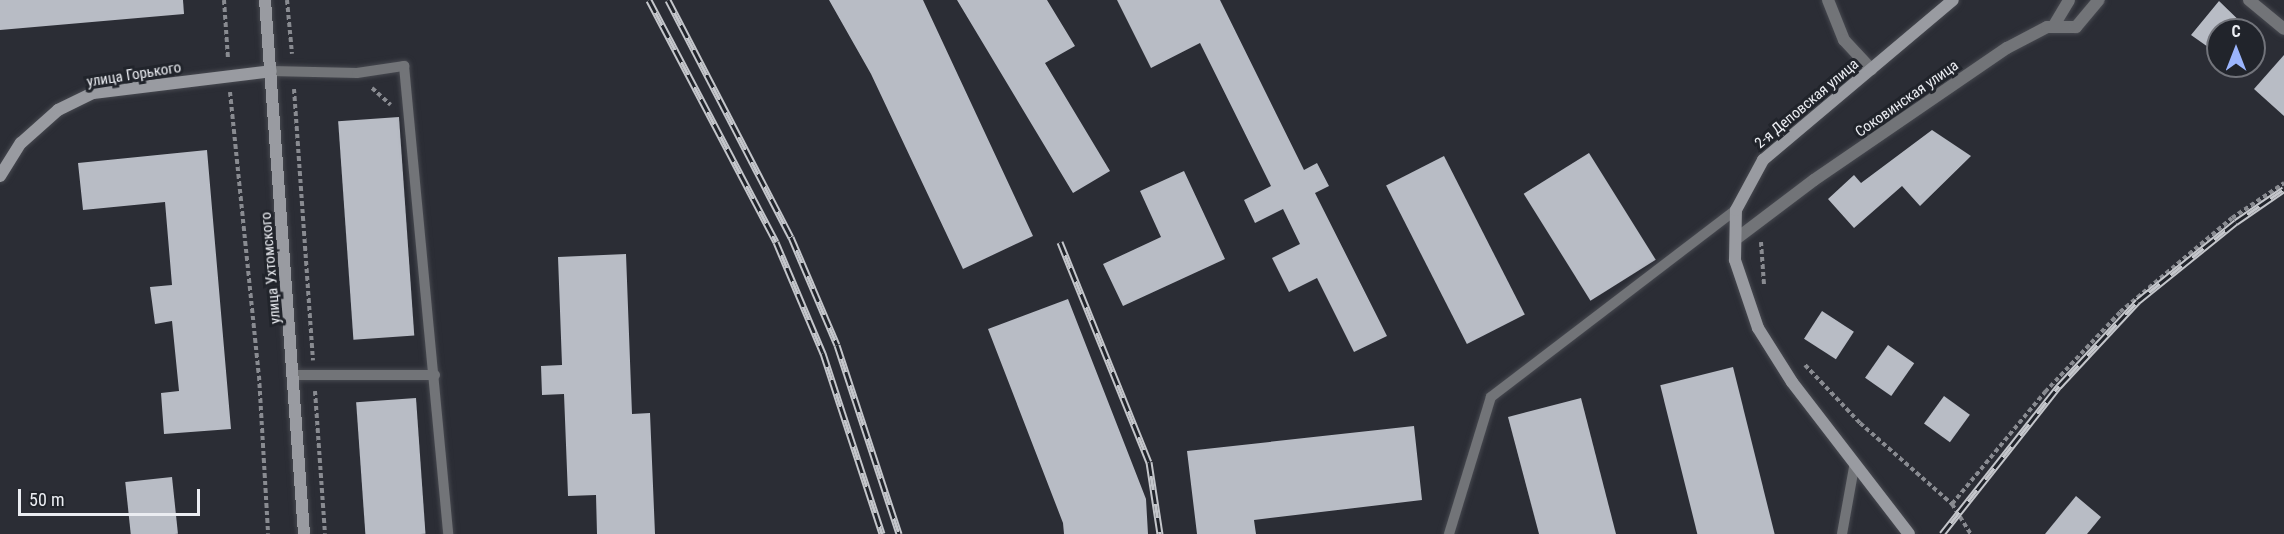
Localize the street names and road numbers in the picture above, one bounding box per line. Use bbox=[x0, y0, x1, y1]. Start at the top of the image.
street label: 2-я Деповская улица bbox=[1752, 55, 1862, 153]
street label: Соковинская улица bbox=[1852, 57, 1962, 141]
street label: улица Горького bbox=[86, 59, 182, 91]
street label: улица Ухтомского bbox=[257, 211, 285, 325]

